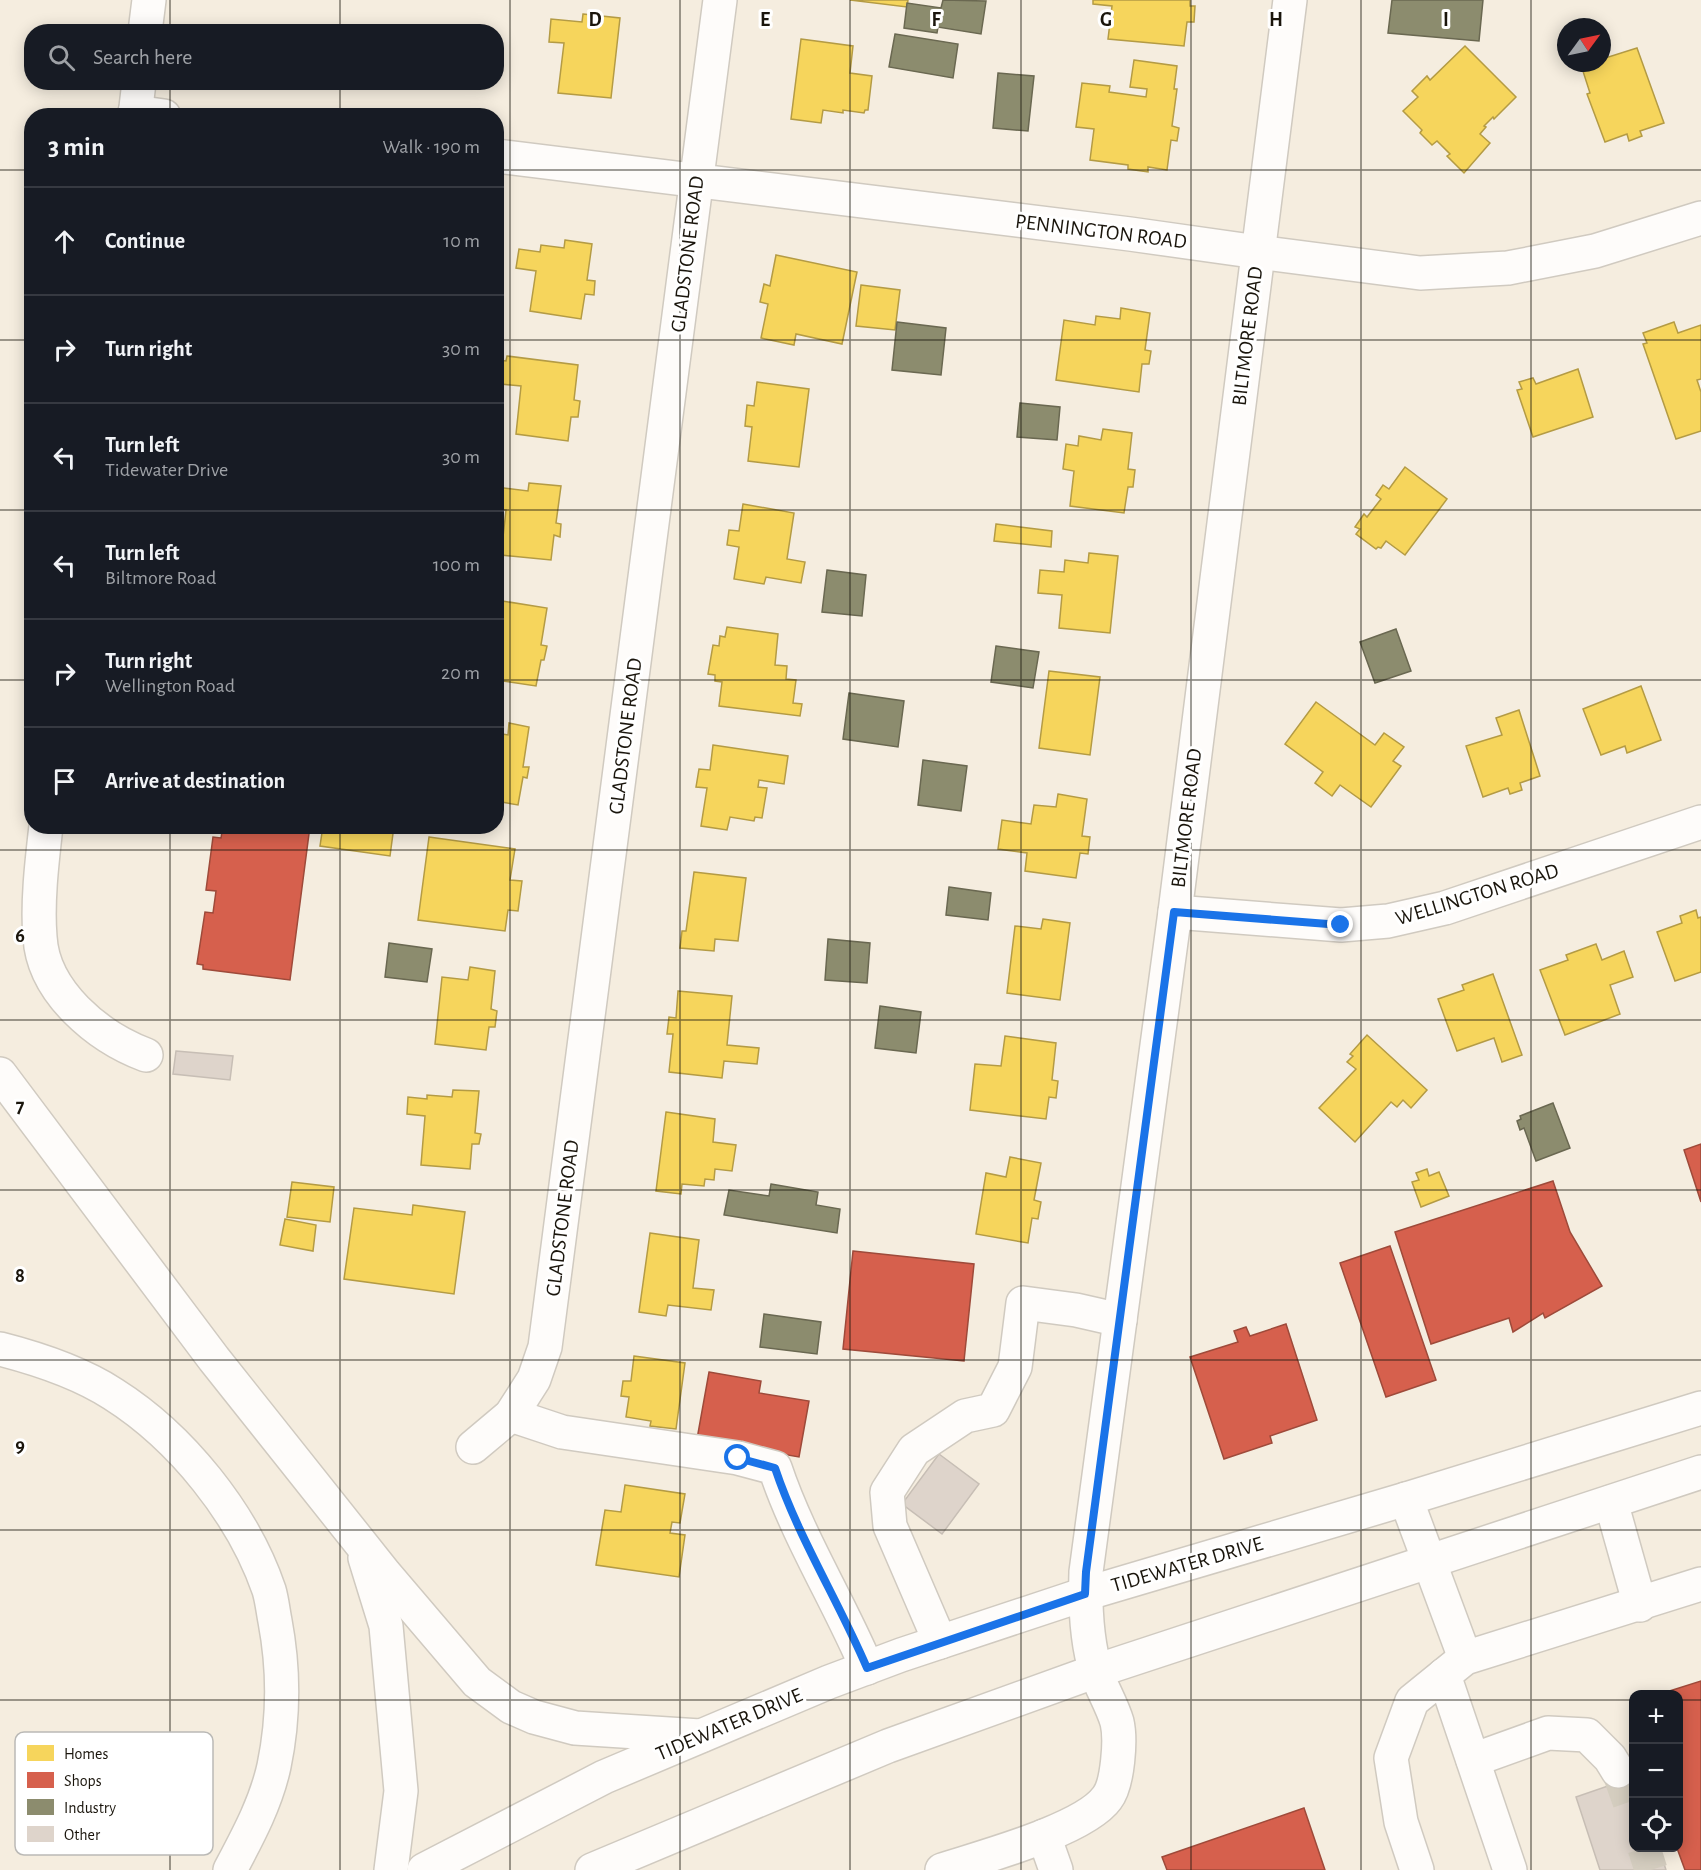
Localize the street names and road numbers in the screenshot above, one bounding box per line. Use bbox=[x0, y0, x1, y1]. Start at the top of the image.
street label: GLADSTONE ROAD bbox=[667, 175, 708, 334]
street label: PENNINGTON ROAD bbox=[1014, 211, 1188, 252]
street label: BILTMORE ROAD bbox=[1229, 265, 1266, 407]
street label: GLADSTONE ROAD bbox=[605, 657, 646, 816]
street label: BILTMORE ROAD bbox=[1168, 747, 1205, 889]
street label: WELLINGTON ROAD bbox=[1393, 860, 1561, 929]
street label: GLADSTONE ROAD bbox=[542, 1139, 583, 1298]
street label: TIDEWATER DRIVE bbox=[1109, 1533, 1265, 1596]
street label: TIDEWATER DRIVE bbox=[653, 1684, 806, 1765]

